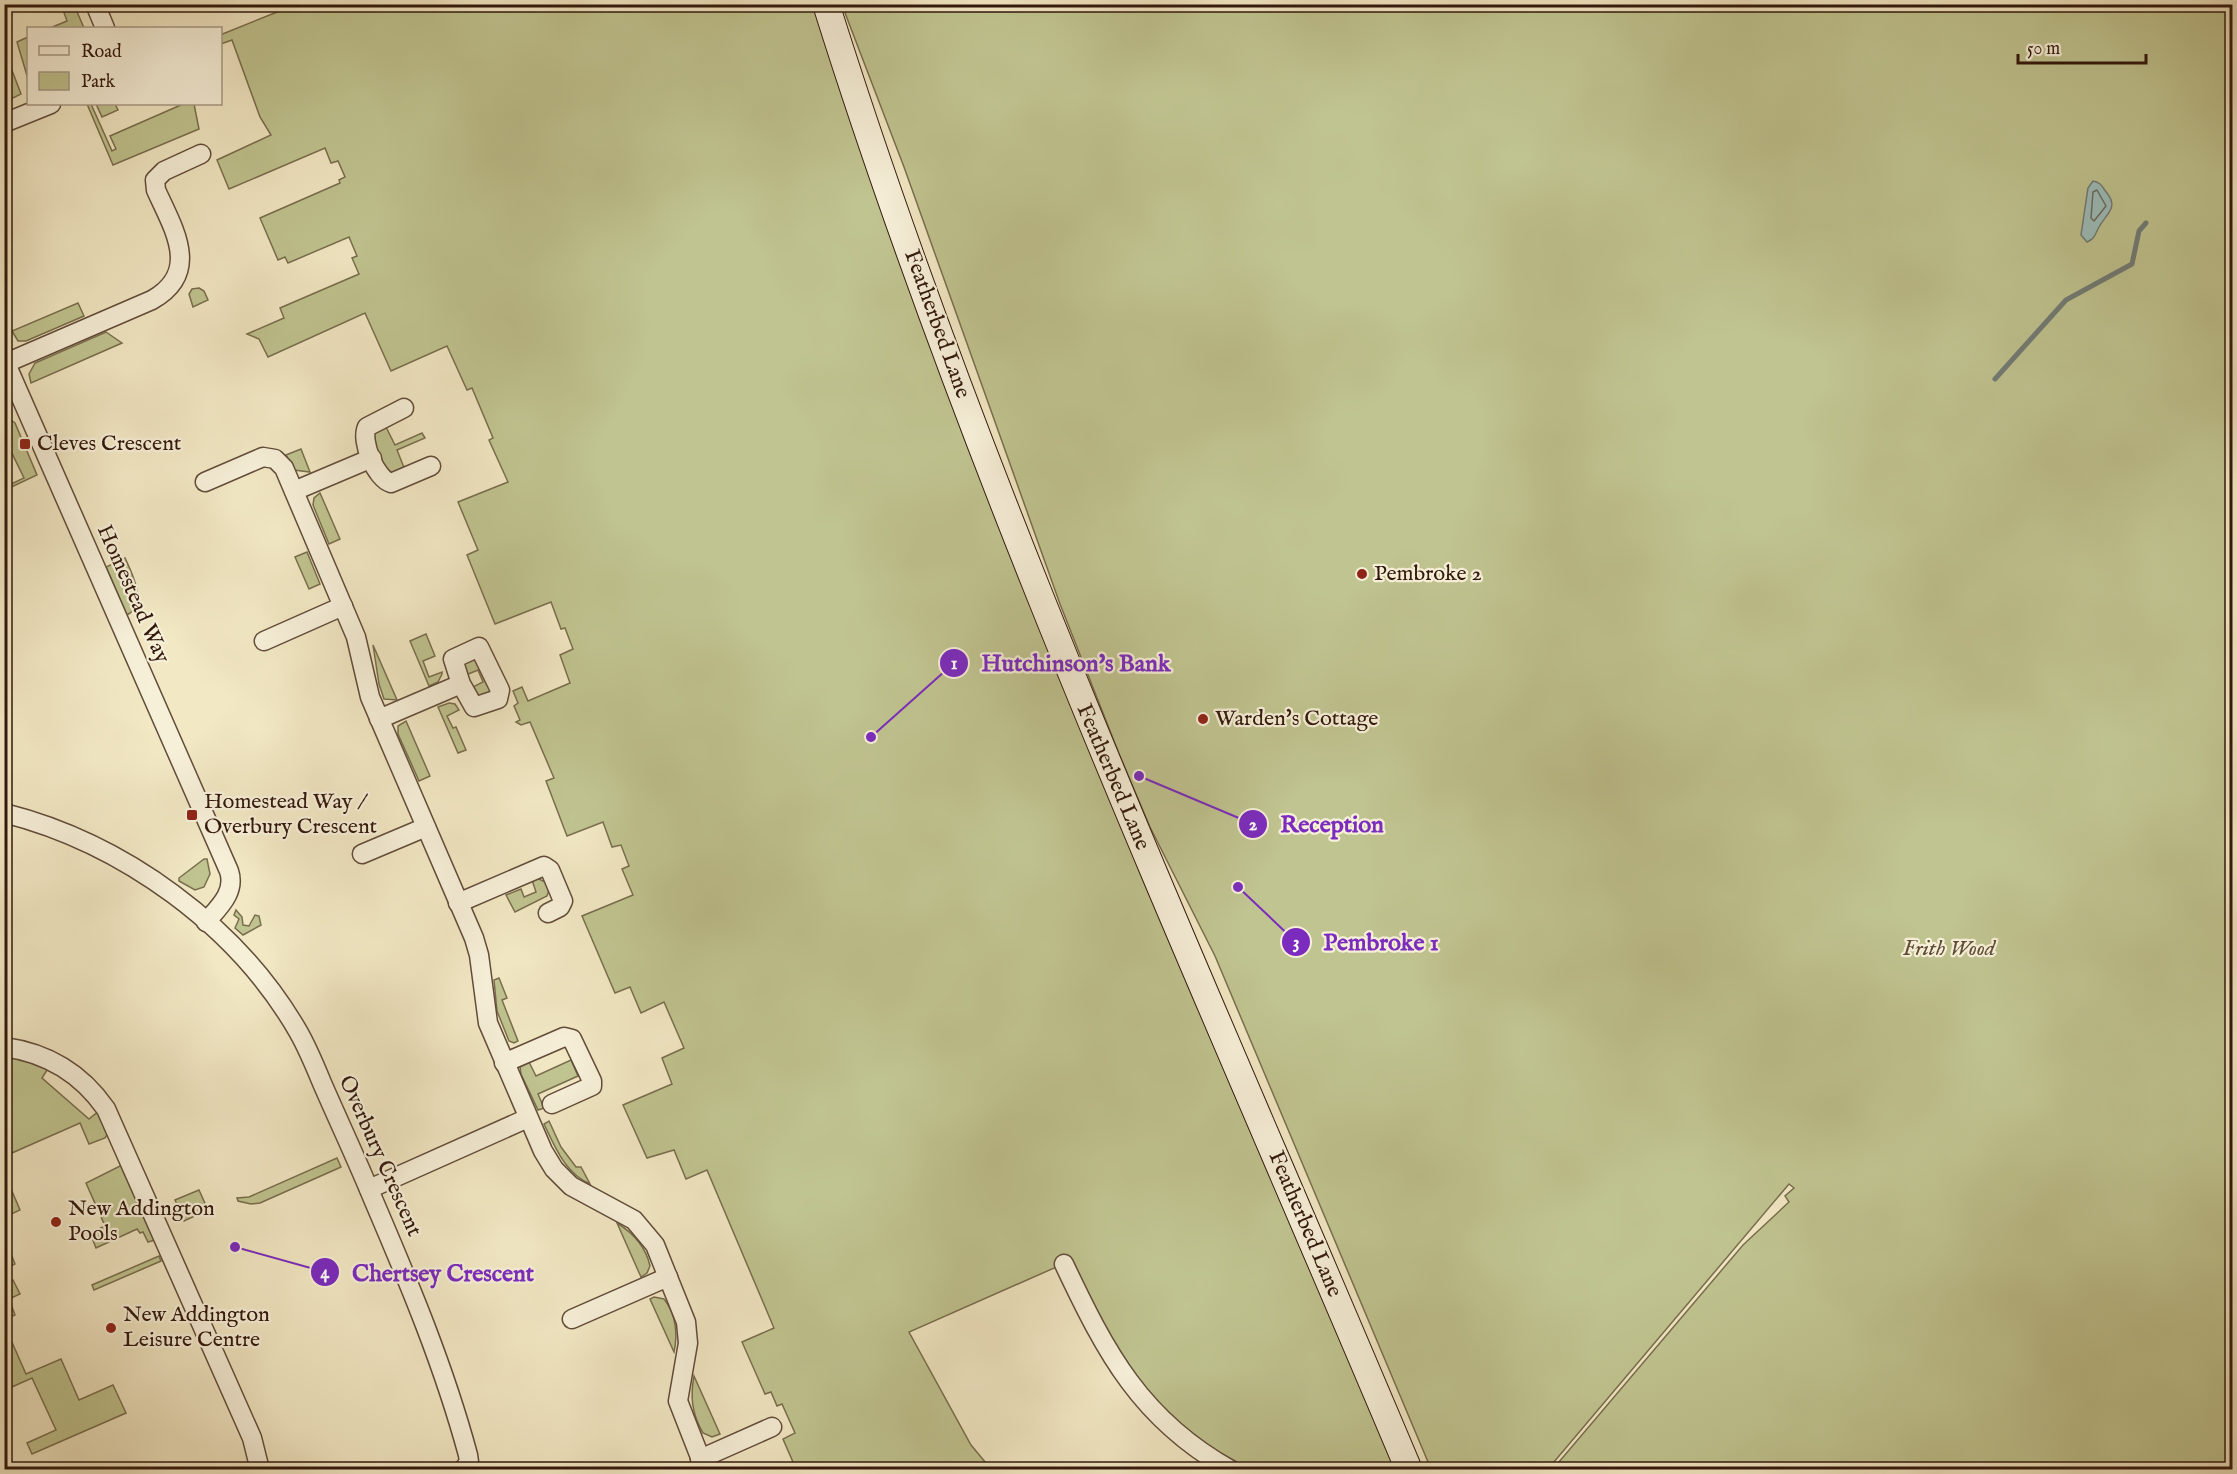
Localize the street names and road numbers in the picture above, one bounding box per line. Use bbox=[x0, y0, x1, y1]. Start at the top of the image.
street label: Featherbed Lane bbox=[897, 246, 977, 402]
street label: Homestead Way bbox=[90, 520, 176, 668]
street label: Featherbed Lane bbox=[1070, 700, 1156, 854]
street label: Overbury Crescent bbox=[332, 1071, 428, 1241]
street label: Featherbed Lane bbox=[1262, 1147, 1348, 1301]

